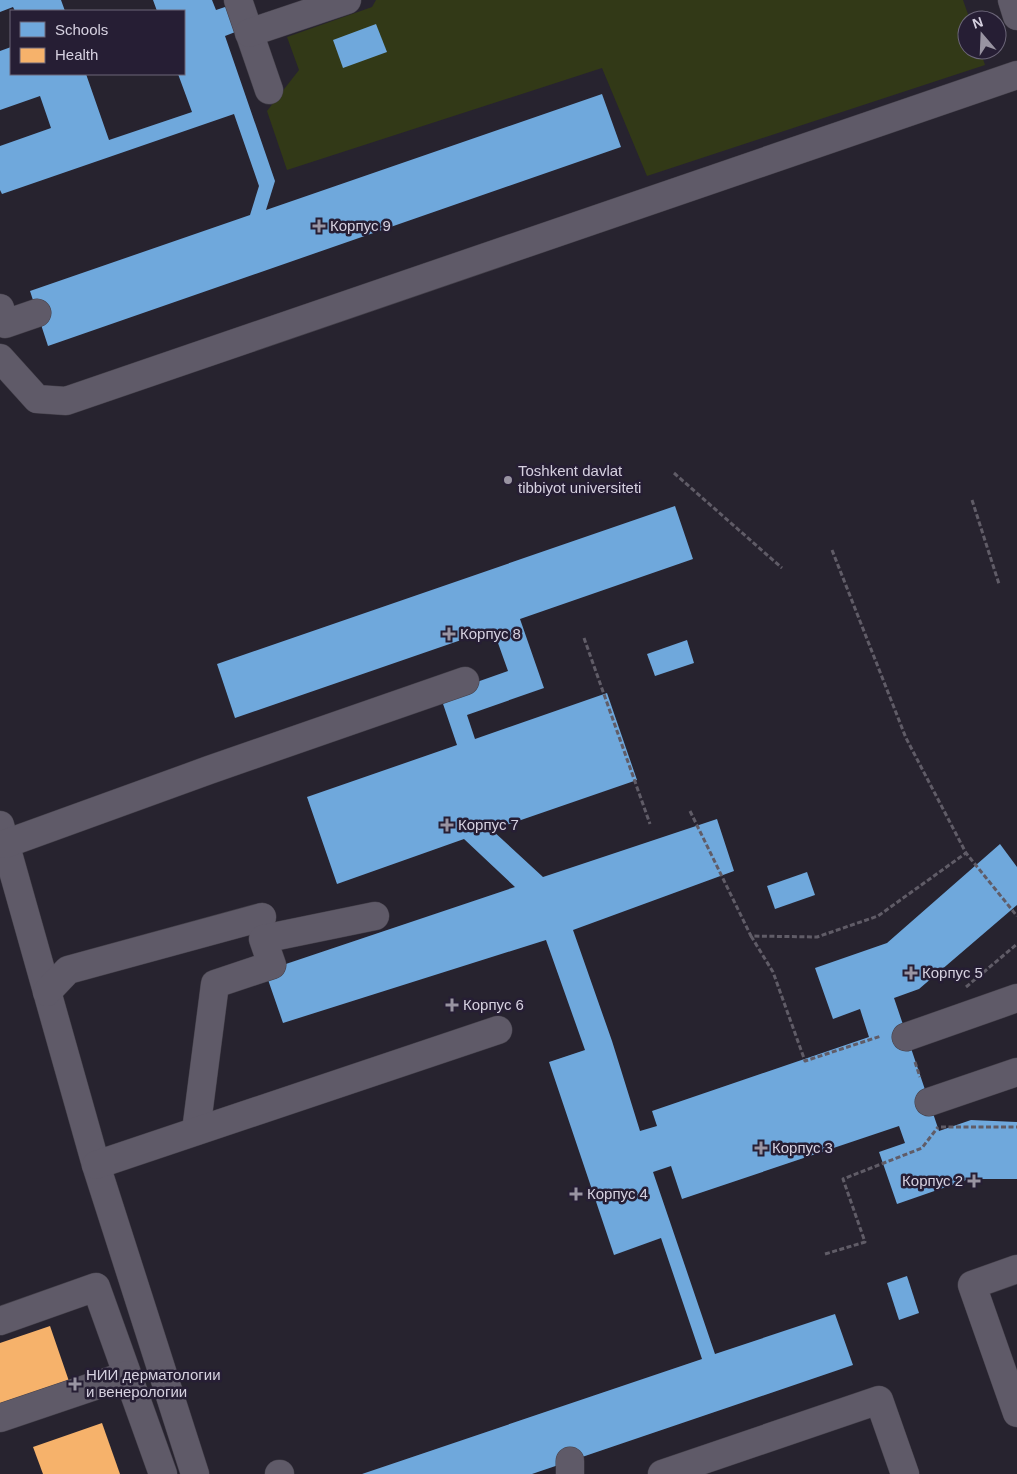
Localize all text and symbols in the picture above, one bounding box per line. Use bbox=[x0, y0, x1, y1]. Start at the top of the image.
legend bbox=[10, 10, 185, 75]
north arrow bbox=[957, 10, 1007, 60]
text: N bbox=[970, 13, 985, 32]
text: Schools bbox=[55, 21, 108, 38]
text: Health bbox=[55, 46, 98, 63]
place label: Корпус 9 bbox=[330, 217, 391, 234]
marker: Корпус 9 bbox=[312, 219, 326, 233]
place label: Toshkent davlat tibbiyot universiteti bbox=[518, 462, 641, 496]
marker: Toshkent davlat tibbiyot universiteti bbox=[502, 474, 514, 486]
place label: Корпус 8 bbox=[460, 625, 521, 642]
marker: Корпус 8 bbox=[442, 627, 456, 641]
place label: Корпус 7 bbox=[458, 816, 519, 833]
marker: Корпус 7 bbox=[440, 818, 454, 832]
place label: Корпус 5 bbox=[922, 964, 983, 981]
marker: Корпус 5 bbox=[904, 966, 918, 980]
place label: Корпус 6 bbox=[463, 996, 524, 1013]
marker: Корпус 6 bbox=[445, 998, 459, 1012]
place label: Корпус 3 bbox=[772, 1139, 833, 1156]
marker: Корпус 3 bbox=[754, 1141, 768, 1155]
place label: Корпус 2 bbox=[902, 1172, 963, 1189]
marker: Корпус 2 bbox=[967, 1174, 981, 1188]
place label: Корпус 4 bbox=[587, 1185, 648, 1202]
marker: Корпус 4 bbox=[569, 1187, 583, 1201]
place label: НИИ дерматологии и венерологии bbox=[86, 1366, 221, 1400]
marker: НИИ дерматологии и венерологии bbox=[68, 1377, 82, 1391]

